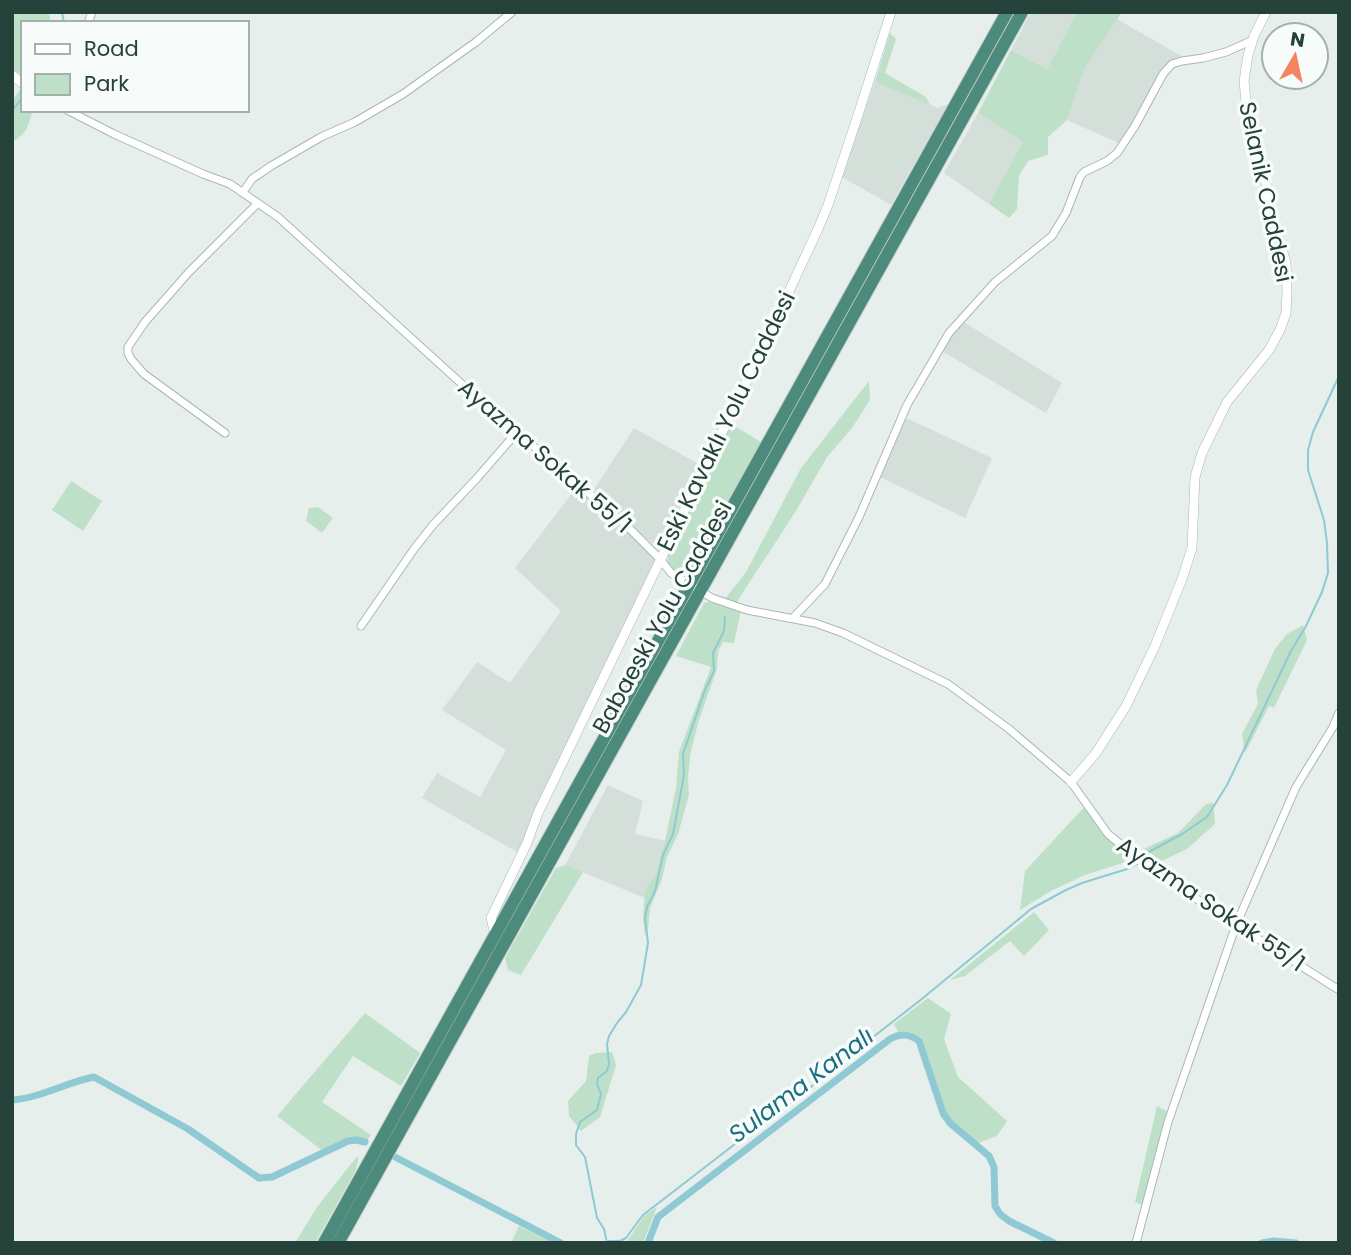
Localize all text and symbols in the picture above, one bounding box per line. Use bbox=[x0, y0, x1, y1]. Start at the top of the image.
legend bbox=[21, 21, 248, 112]
north arrow bbox=[1260, 21, 1330, 91]
text: N bbox=[1288, 25, 1307, 54]
text: Road bbox=[84, 34, 139, 63]
text: Park bbox=[84, 69, 129, 98]
street label: Selanik Caddesi bbox=[1231, 99, 1301, 285]
street label: Eski Kavaklı Yolu Caddesi bbox=[649, 286, 803, 556]
street label: Ayazma Sokak 55/1 bbox=[451, 372, 639, 540]
street label: Babaeski Yolu Caddesi bbox=[585, 495, 739, 739]
street label: Ayazma Sokak 55/1 bbox=[1111, 829, 1311, 979]
water label: Sulama Kanalı bbox=[722, 1020, 880, 1150]

